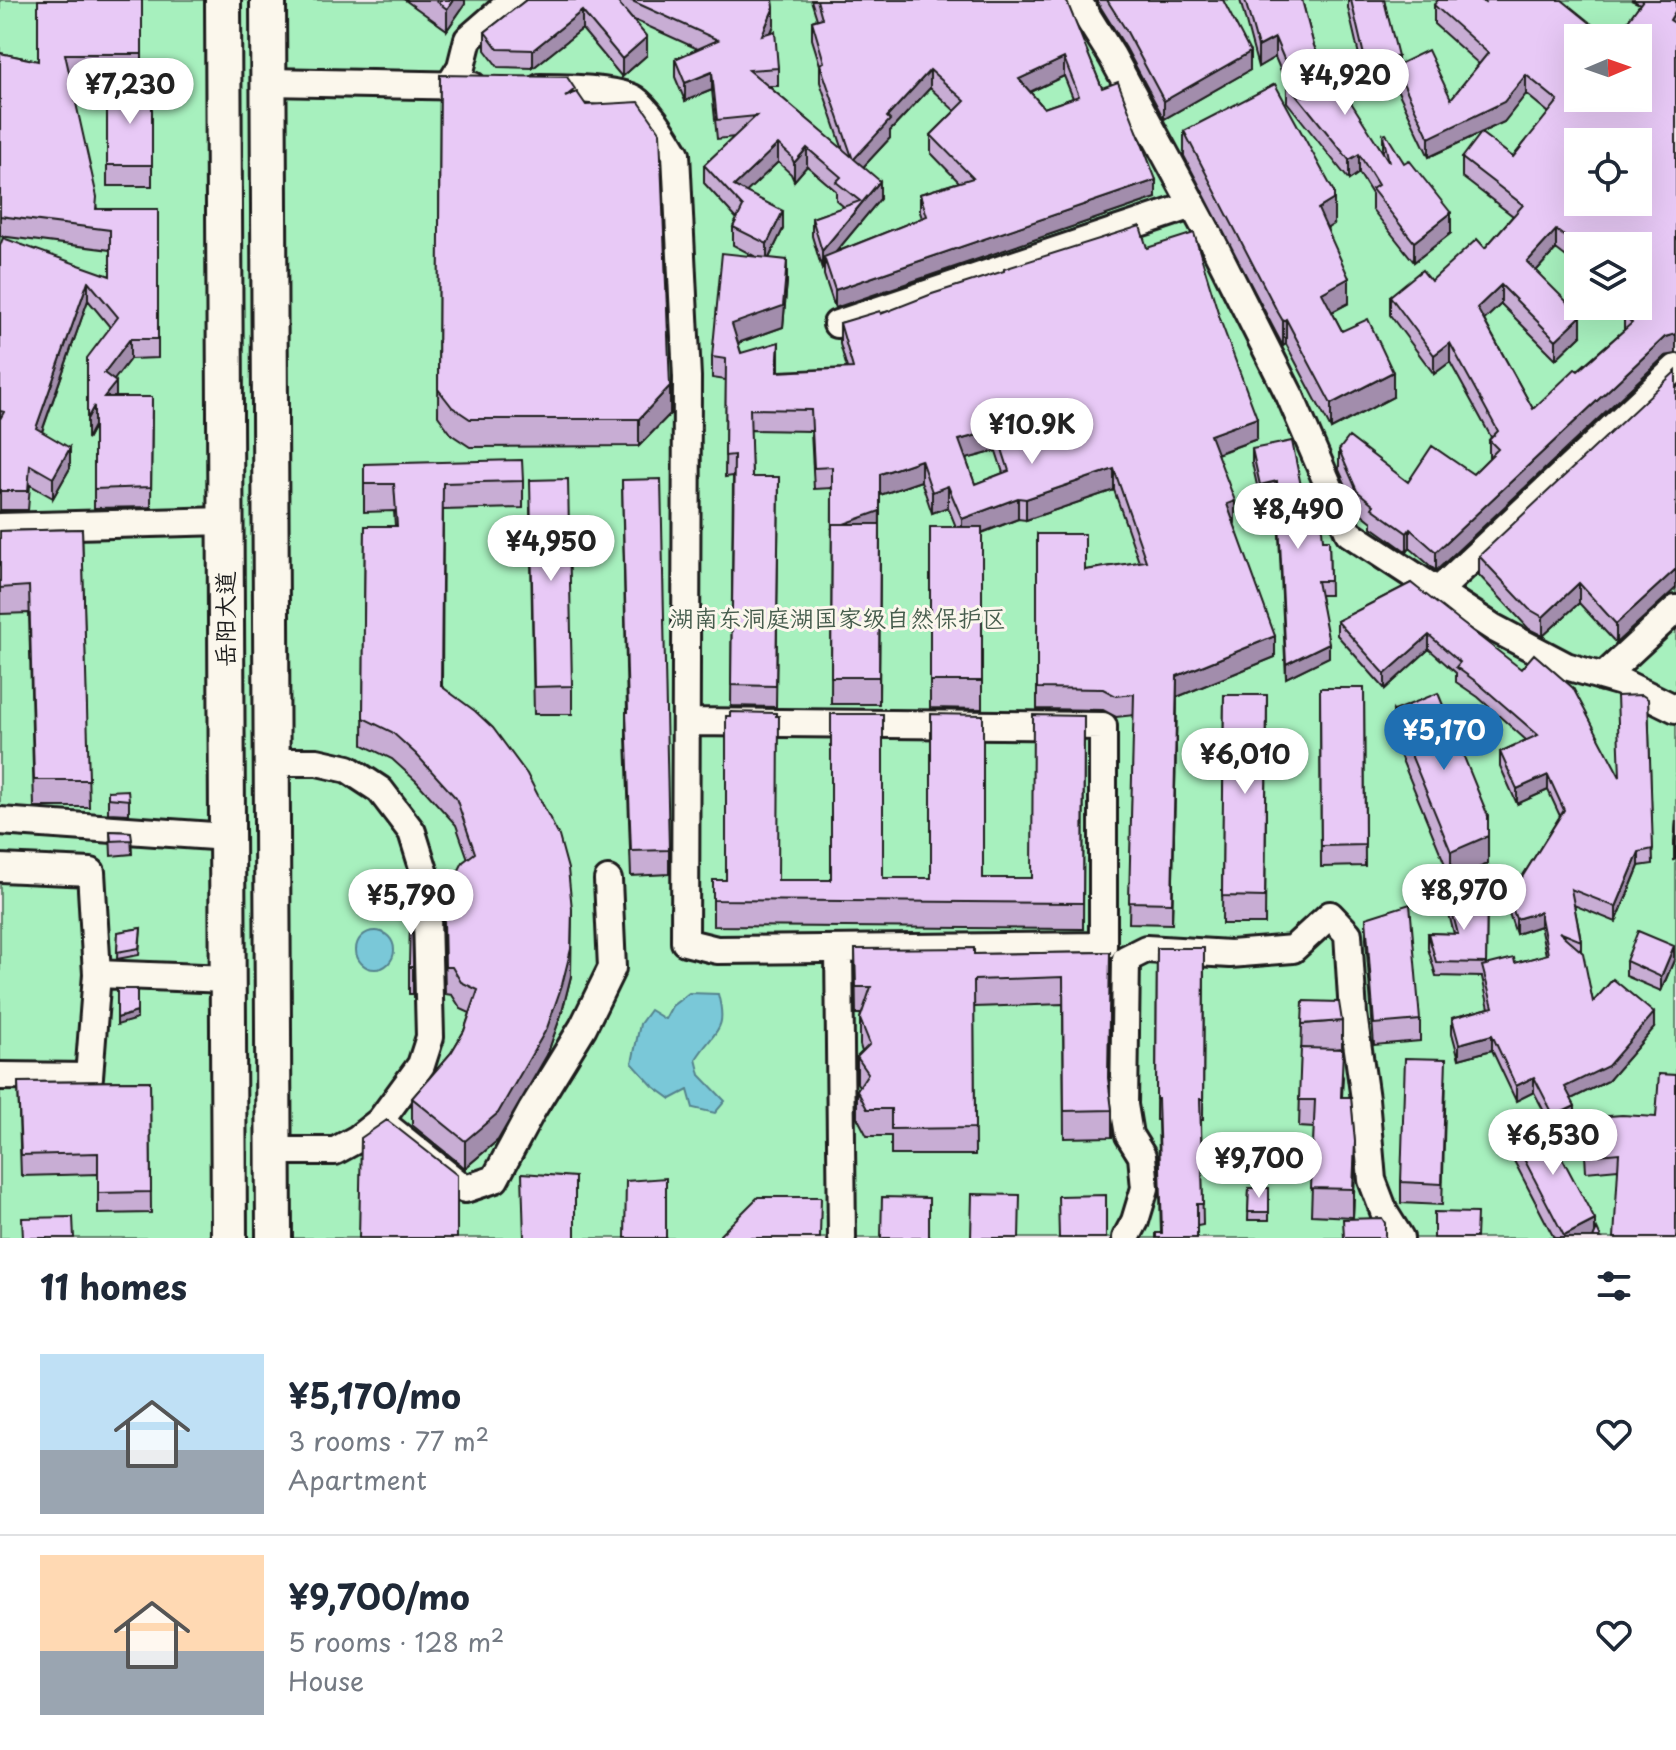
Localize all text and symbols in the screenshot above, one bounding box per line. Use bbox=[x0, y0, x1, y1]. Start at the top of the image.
north arrow bbox=[1564, 24, 1652, 112]
map controls bbox=[1564, 24, 1652, 320]
pin: ¥4,920 bbox=[1280, 49, 1410, 117]
text: ¥4,920 bbox=[1299, 55, 1391, 94]
pin: ¥7,230 bbox=[65, 58, 195, 126]
text: ¥7,230 bbox=[85, 64, 175, 103]
button: locate bbox=[1564, 128, 1652, 216]
button: layers bbox=[1564, 232, 1652, 320]
pin: ¥10.9K bbox=[967, 398, 1097, 466]
text: ¥10.9K bbox=[988, 404, 1076, 443]
pin: ¥8,490 bbox=[1233, 483, 1363, 551]
text: ¥8,490 bbox=[1252, 489, 1344, 528]
pin: ¥4,950 bbox=[486, 515, 616, 583]
text: ¥4,950 bbox=[506, 521, 596, 560]
street label: 岳阳大道 bbox=[206, 571, 242, 667]
park label: 湖南东洞庭湖国家级自然保护区 bbox=[670, 599, 1006, 635]
pin: ¥5,170 bbox=[1379, 704, 1509, 772]
text: ¥5,170 bbox=[1402, 710, 1486, 749]
pin: ¥6,010 bbox=[1180, 728, 1310, 796]
text: ¥6,010 bbox=[1200, 734, 1290, 773]
pin: ¥8,970 bbox=[1399, 864, 1529, 932]
pin: ¥5,790 bbox=[346, 869, 476, 937]
text: ¥8,970 bbox=[1420, 870, 1508, 909]
text: ¥5,790 bbox=[366, 875, 456, 914]
pin: ¥6,530 bbox=[1488, 1109, 1618, 1177]
text: ¥6,530 bbox=[1506, 1115, 1600, 1154]
pin: ¥9,700 bbox=[1194, 1132, 1324, 1200]
text: ¥9,700 bbox=[1214, 1138, 1304, 1177]
text: 11 homes bbox=[40, 1260, 187, 1312]
icon: filters bbox=[1592, 1264, 1636, 1308]
text: ¥5,170/mo bbox=[288, 1369, 461, 1421]
icon: home bbox=[104, 1386, 200, 1482]
icon: heart bbox=[1592, 1412, 1636, 1456]
text: 3 rooms · 77 m² bbox=[288, 1421, 489, 1460]
text: Apartment bbox=[288, 1460, 427, 1499]
text: ¥9,700/mo bbox=[288, 1570, 470, 1622]
icon: home bbox=[104, 1587, 200, 1683]
icon: heart bbox=[1592, 1613, 1636, 1657]
text: 5 rooms · 128 m² bbox=[288, 1622, 504, 1661]
text: House bbox=[288, 1661, 364, 1700]

